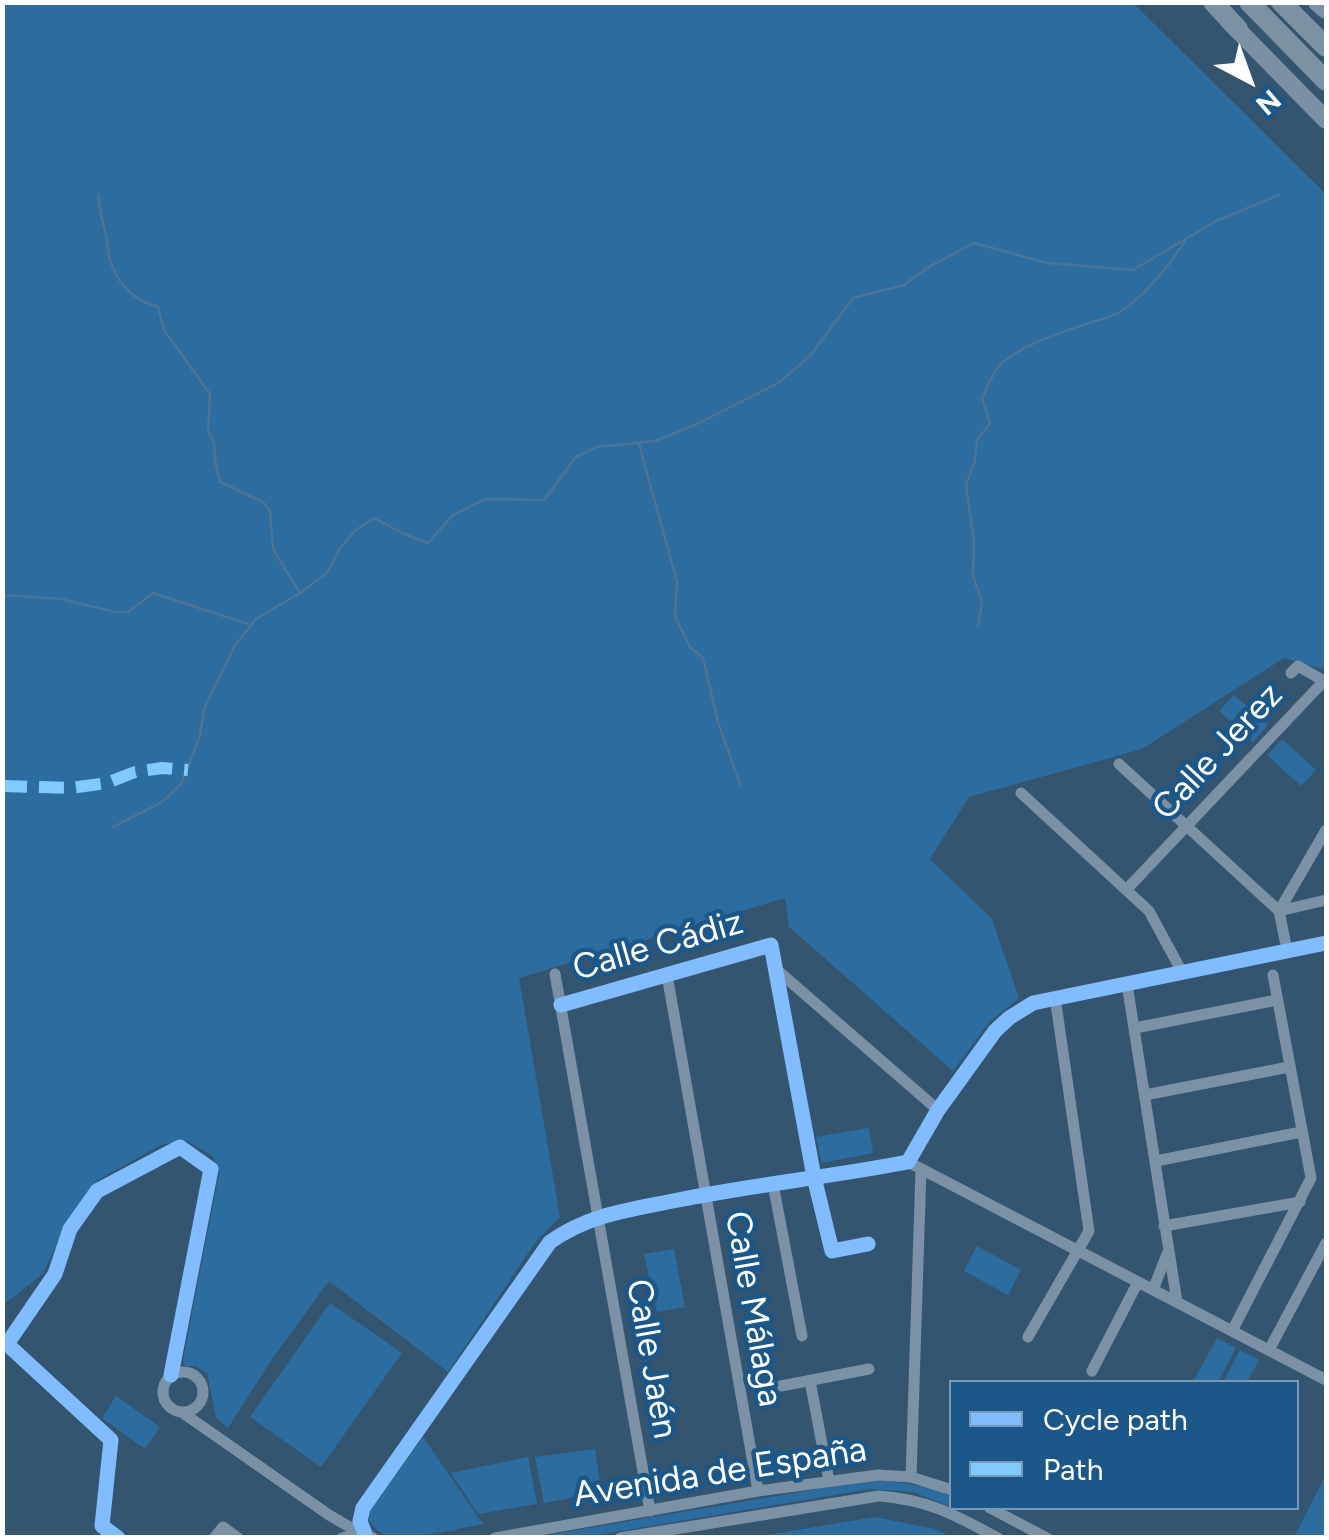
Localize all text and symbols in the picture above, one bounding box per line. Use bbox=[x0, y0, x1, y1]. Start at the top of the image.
north arrow bbox=[1199, 30, 1299, 130]
text: N bbox=[1249, 83, 1288, 123]
street label: Calle Jerez bbox=[1144, 675, 1292, 829]
street label: Calle Cádiz bbox=[568, 902, 748, 990]
street label: Calle Málaga bbox=[715, 1208, 791, 1410]
street label: Calle Jaén bbox=[616, 1276, 686, 1442]
legend bbox=[949, 1380, 1299, 1510]
text: Cycle path bbox=[1043, 1401, 1188, 1438]
street label: Avenida de España bbox=[571, 1429, 869, 1517]
text: Path bbox=[1043, 1451, 1103, 1488]

